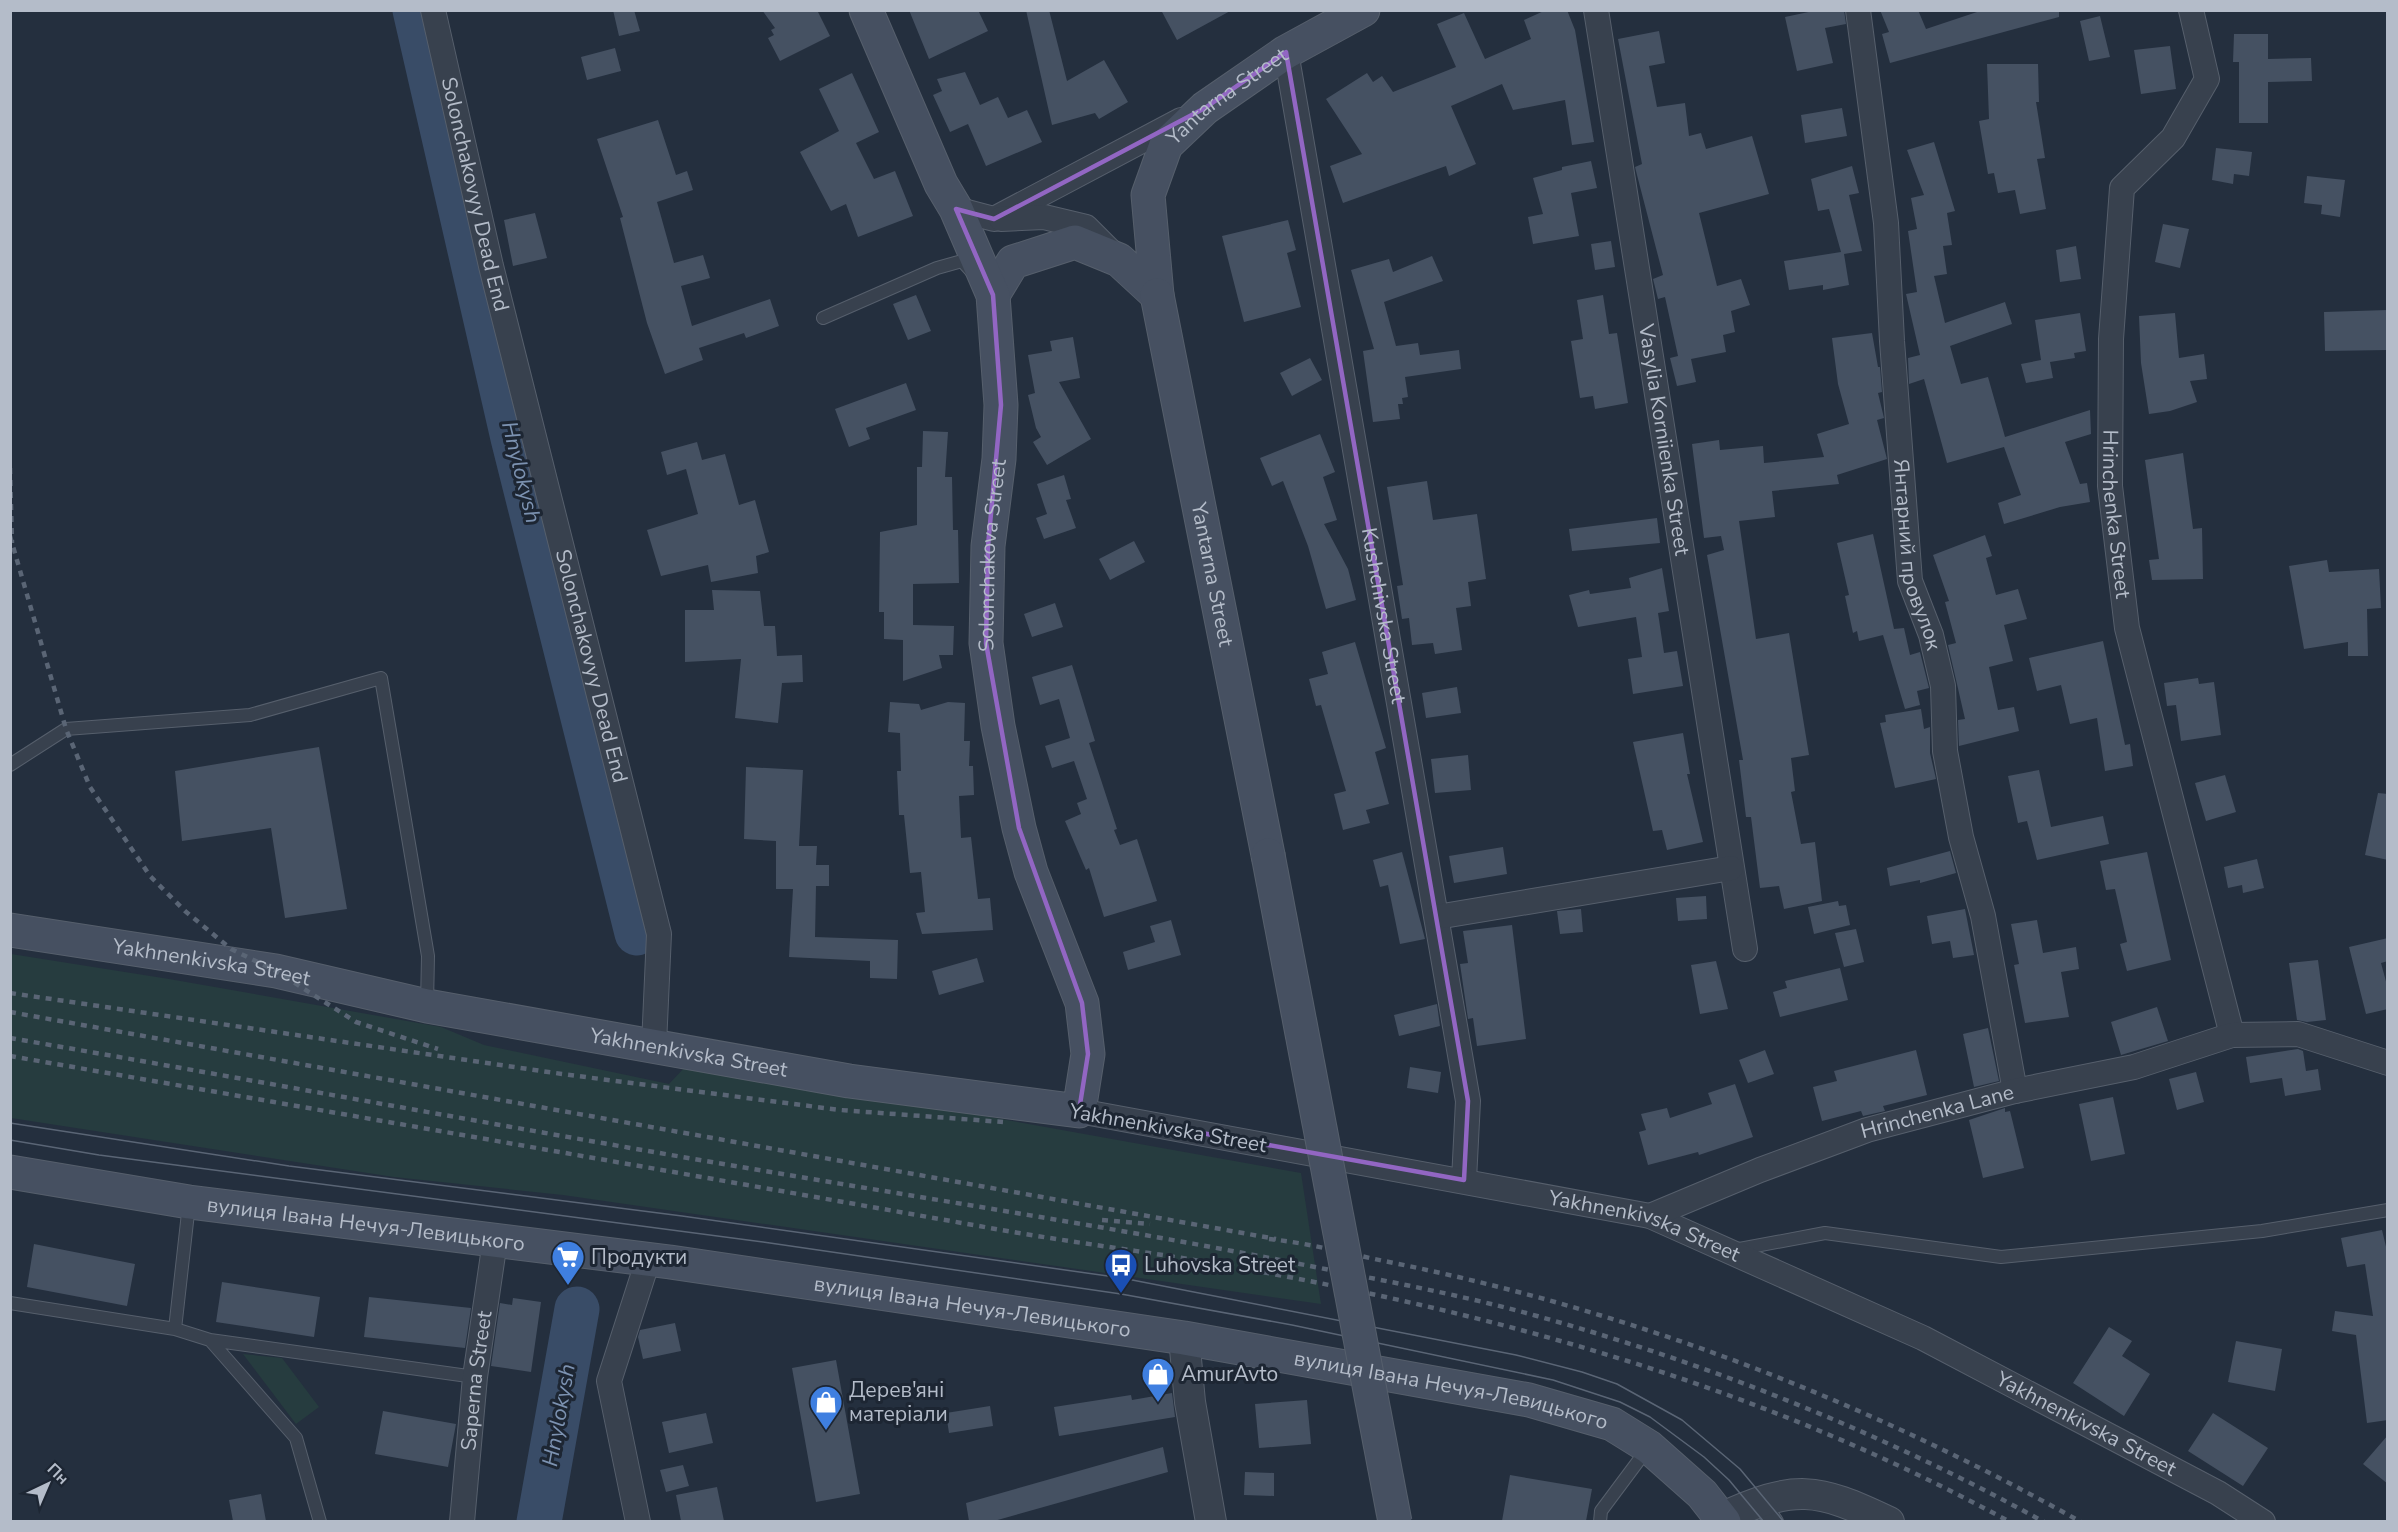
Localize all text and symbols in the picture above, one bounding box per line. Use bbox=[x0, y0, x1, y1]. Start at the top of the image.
street label: Yantarna Street bbox=[1160, 41, 1294, 152]
street label: Solonchakovyy Dead End bbox=[435, 74, 516, 314]
street label: Vasylia Korniienka Street bbox=[1632, 321, 1696, 558]
water label: Hnylokysh bbox=[494, 418, 548, 526]
street label: Hrinchenka Street bbox=[2096, 429, 2137, 600]
street label: Solonchakova Street bbox=[972, 457, 1013, 654]
street label: Янтарний провулок bbox=[1887, 458, 1948, 654]
street label: Yantarna Street bbox=[1184, 499, 1240, 649]
street label: Kushchivska Street bbox=[1355, 525, 1413, 706]
street label: Solonchakovyy Dead End bbox=[549, 546, 634, 786]
street label: Yakhnenkivska Street bbox=[110, 932, 314, 993]
street label: Yakhnenkivska Street bbox=[587, 1021, 790, 1084]
street label: Hrinchenka Lane bbox=[1857, 1078, 2017, 1145]
street label: Yakhnenkivska Street bbox=[1066, 1097, 1269, 1159]
street label: Yakhnenkivska Street bbox=[1546, 1184, 1745, 1269]
street label: вулиця Івана Нечуя-Левицького bbox=[206, 1190, 527, 1258]
supermarket icon: Продукти bbox=[550, 1239, 586, 1286]
place label: Продукти bbox=[591, 1243, 687, 1271]
bus stop icon: Luhovska Street bbox=[1103, 1247, 1139, 1294]
place label: Luhovska Street bbox=[1144, 1251, 1296, 1279]
street label: вулиця Івана Нечуя-Левицького bbox=[812, 1269, 1133, 1344]
street label: Saperna Street bbox=[454, 1308, 499, 1452]
street label: вулиця Івана Нечуя-Левицького bbox=[1292, 1344, 1611, 1436]
shop icon: AmurAvto bbox=[1140, 1356, 1176, 1403]
place label: AmurAvto bbox=[1181, 1360, 1278, 1388]
water label: Hnylokysh bbox=[535, 1361, 583, 1469]
street label: Yakhnenkivska Street bbox=[1990, 1364, 2182, 1483]
place label: Дерев'янi матерiали bbox=[849, 1376, 948, 1428]
shop icon: Дерев'янi матерiали bbox=[808, 1384, 844, 1431]
north arrow bbox=[18, 1454, 78, 1514]
text: Пн bbox=[42, 1458, 73, 1489]

